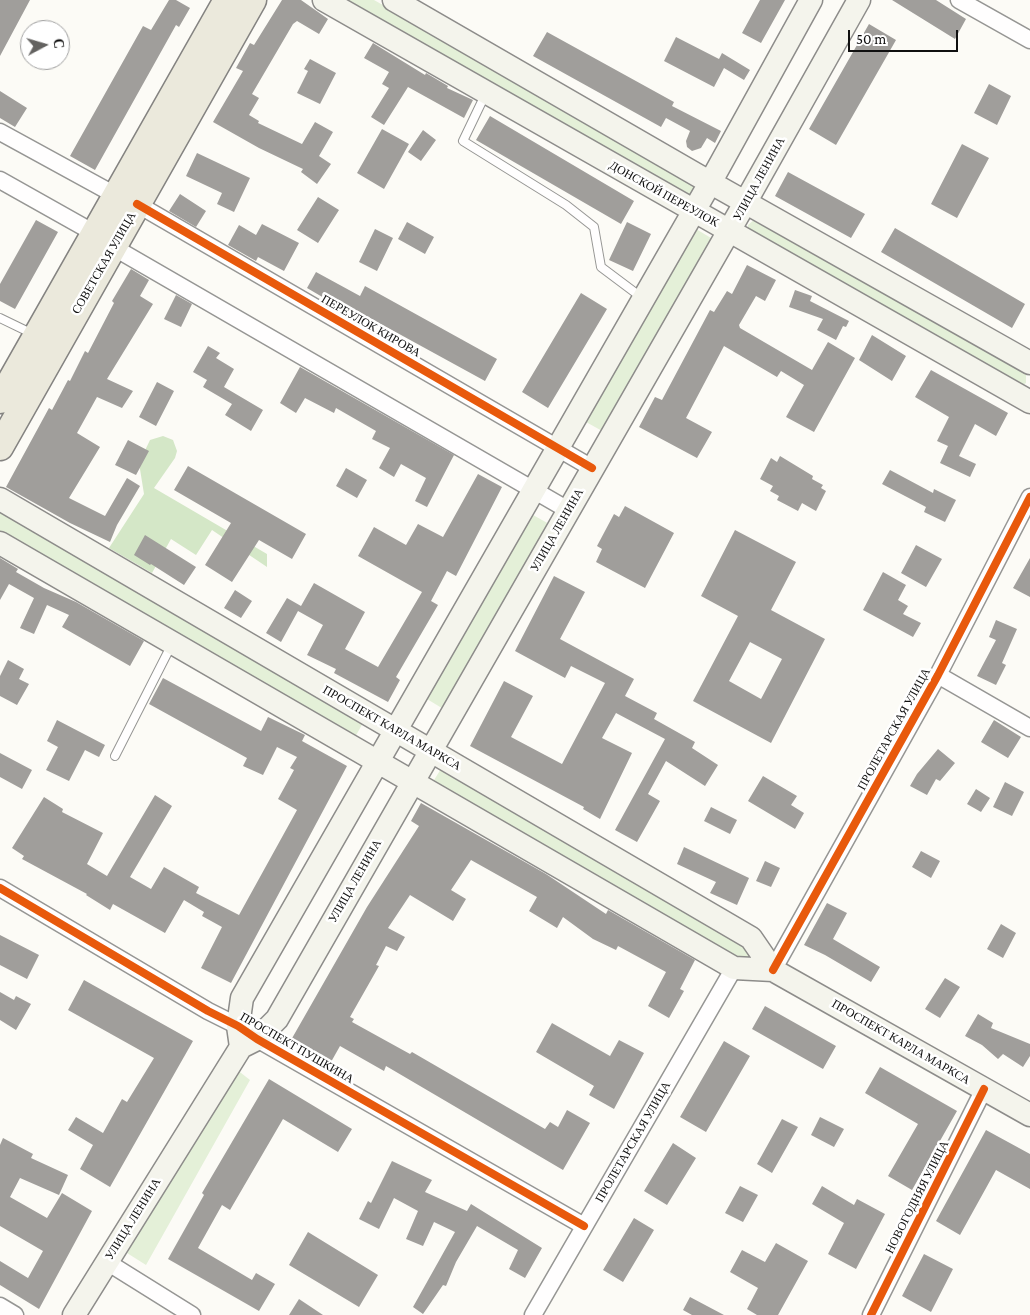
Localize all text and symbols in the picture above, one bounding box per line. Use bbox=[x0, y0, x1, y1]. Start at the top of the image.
north arrow bbox=[20, 20, 70, 70]
scale bar bbox=[850, 20, 960, 52]
text: 50 m bbox=[856, 31, 886, 47]
text: С bbox=[50, 38, 67, 49]
street label: УЛИЦА ЛЕНИНА bbox=[730, 135, 788, 223]
street label: ДОНСКОЙ ПЕРЕУЛОК bbox=[607, 158, 721, 230]
street label: СОВЕТСКАЯ УЛИЦА bbox=[69, 209, 139, 317]
street label: ПЕРЕУЛОК КИРОВА bbox=[319, 292, 423, 360]
street label: УЛИЦА ЛЕНИНА bbox=[527, 486, 587, 574]
street label: ПРОЛЕТАРСКАЯ УЛИЦА bbox=[854, 665, 934, 793]
street label: ПРОСПЕКТ КАРЛА МАРКСА bbox=[320, 682, 464, 774]
street label: УЛИЦА ЛЕНИНА bbox=[325, 837, 385, 925]
street label: ПРОСПЕКТ КАРЛА МАРКСА bbox=[829, 996, 973, 1088]
street label: ПРОСПЕКТ ПУШКИНА bbox=[237, 1009, 357, 1087]
street label: ПРОЛЕТАРСКАЯ УЛИЦА bbox=[592, 1079, 674, 1205]
street label: НОВОГОДНЯЯ УЛИЦА bbox=[882, 1138, 952, 1256]
street label: УЛИЦА ЛЕНИНА bbox=[102, 1175, 164, 1263]

